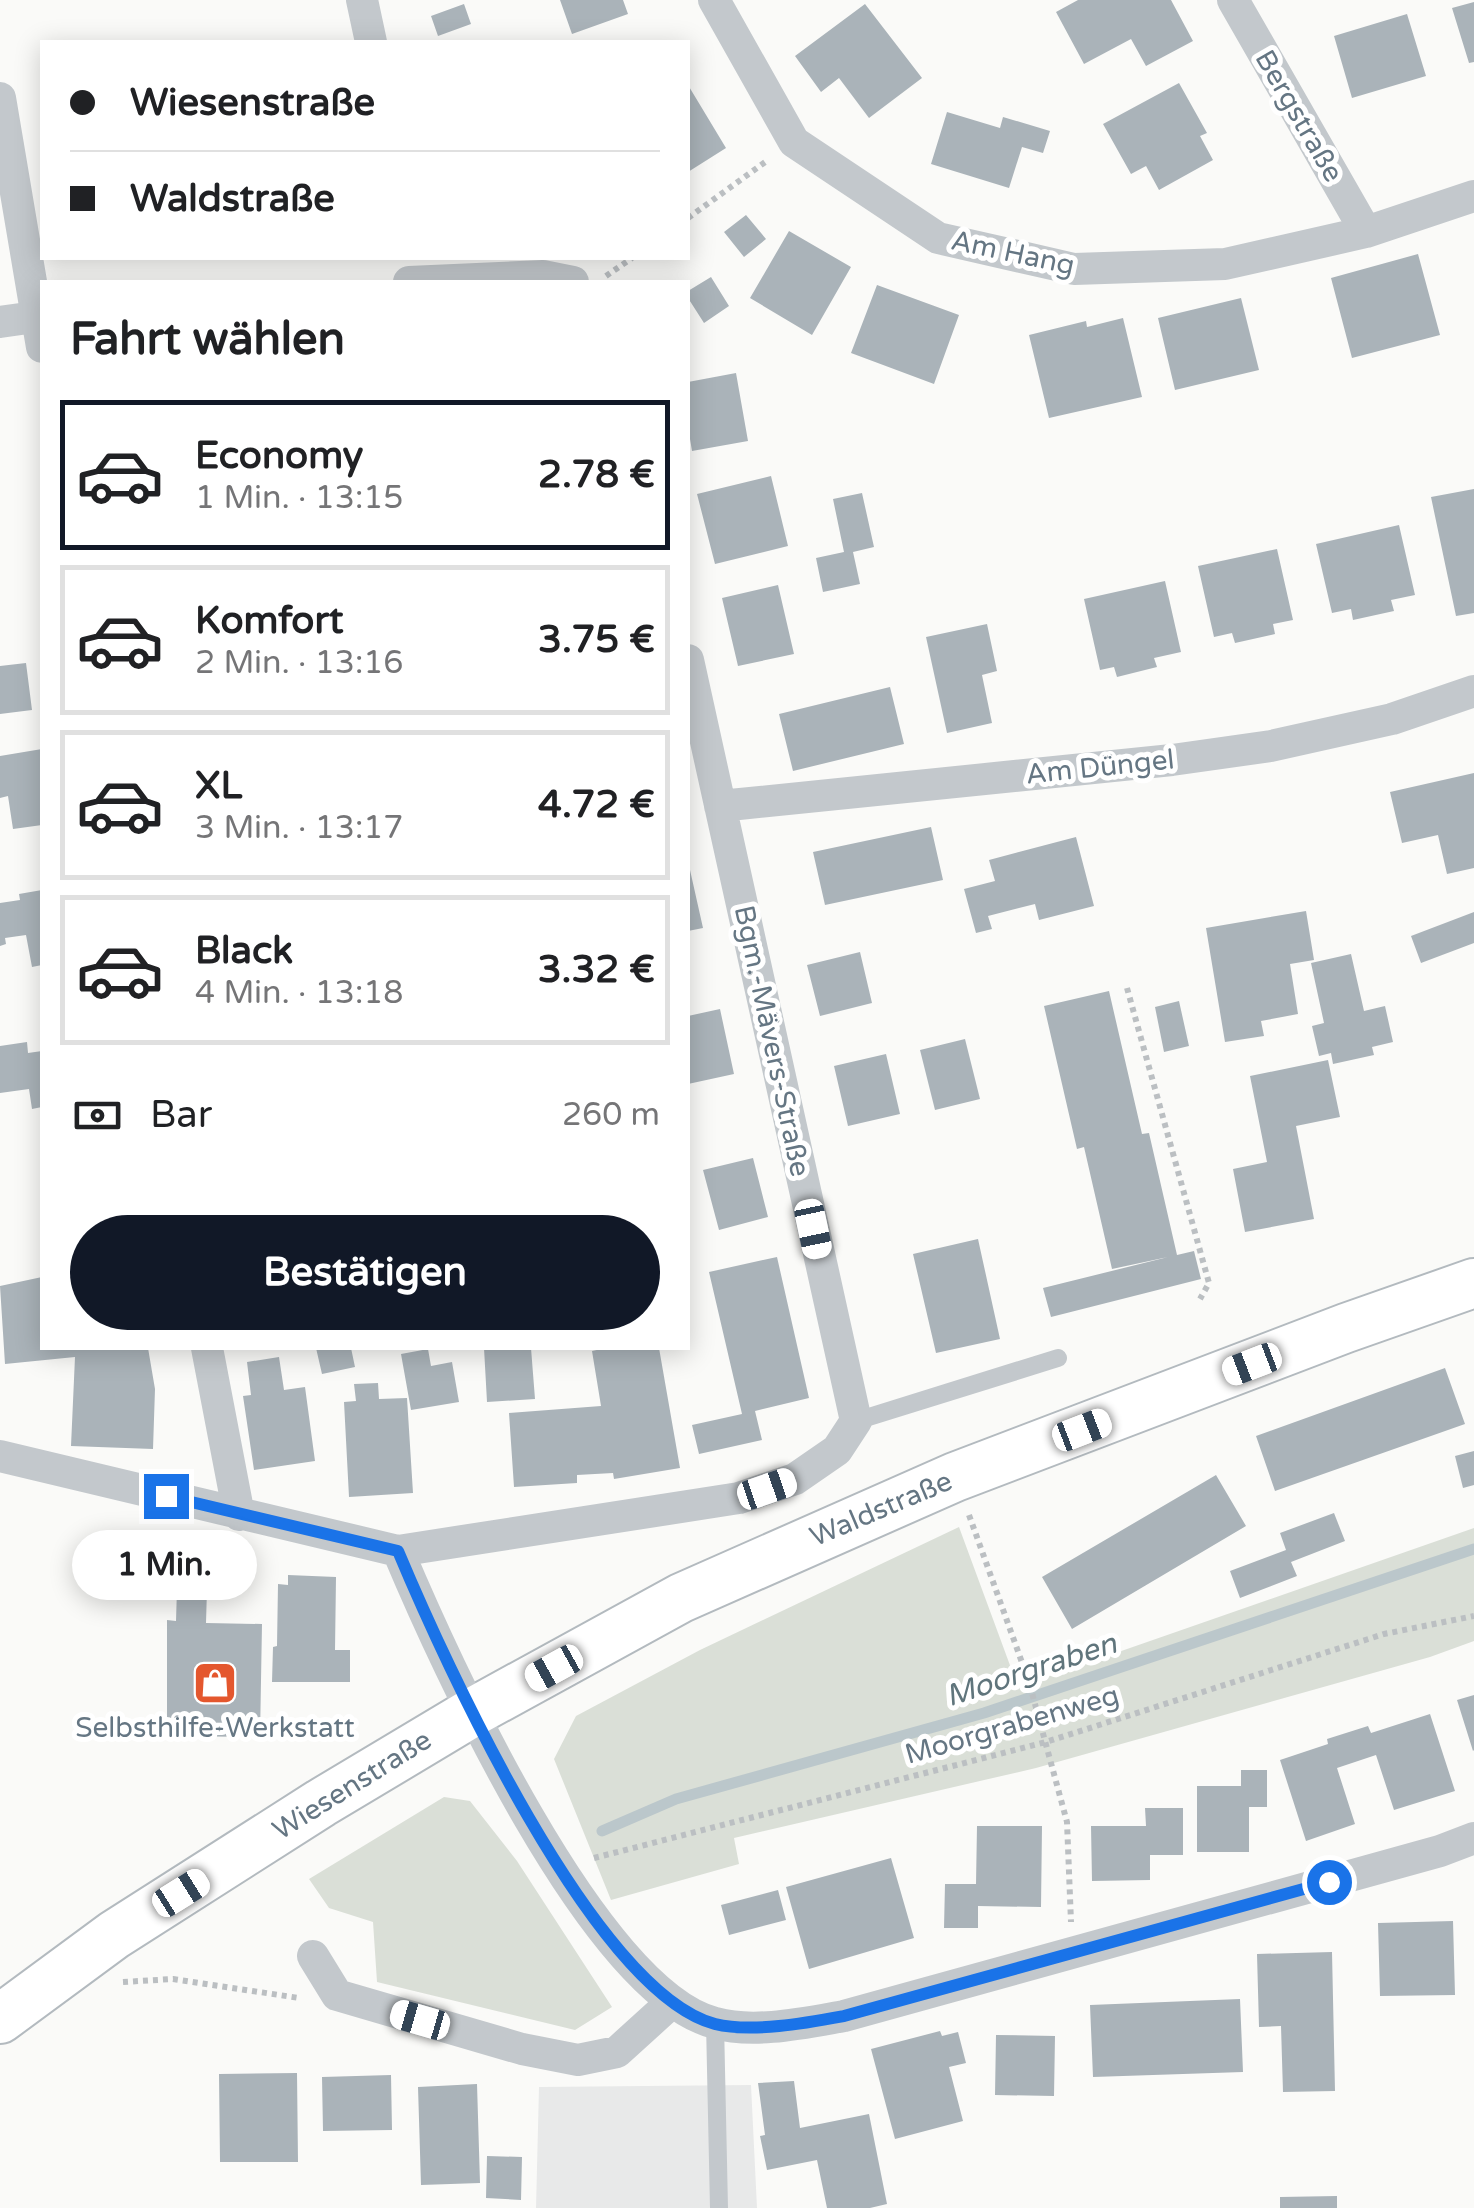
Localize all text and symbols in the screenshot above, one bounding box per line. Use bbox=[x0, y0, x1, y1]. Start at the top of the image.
street label: Bergstraße bbox=[1248, 44, 1350, 188]
text: Wiesenstraße bbox=[130, 80, 375, 126]
text: Waldstraße bbox=[130, 176, 335, 222]
street label: Am Hang bbox=[948, 223, 1078, 283]
text: Fahrt wählen bbox=[70, 313, 345, 367]
icon: car bbox=[75, 430, 165, 520]
text: Economy bbox=[195, 433, 363, 479]
text: 2.78 € bbox=[538, 452, 655, 498]
text: 1 Min. · 13:15 bbox=[195, 479, 403, 517]
icon: car bbox=[75, 595, 165, 685]
text: Komfort bbox=[195, 598, 344, 644]
text: 3.75 € bbox=[538, 617, 655, 663]
text: 2 Min. · 13:16 bbox=[195, 644, 403, 682]
street label: Am Düngel bbox=[1024, 742, 1176, 792]
icon: car bbox=[75, 760, 165, 850]
text: XL bbox=[195, 763, 242, 809]
text: 4.72 € bbox=[538, 782, 655, 828]
text: 3 Min. · 13:17 bbox=[195, 809, 403, 847]
street label: Bgm.-Mävers-Straße bbox=[727, 902, 817, 1180]
icon: car bbox=[75, 925, 165, 1015]
text: Black bbox=[195, 928, 293, 974]
text: 3.32 € bbox=[538, 947, 655, 993]
text: 4 Min. · 13:18 bbox=[195, 974, 403, 1012]
icon: cash bbox=[70, 1088, 125, 1143]
text: Bar bbox=[150, 1092, 212, 1138]
text: 260 m bbox=[562, 1096, 660, 1134]
car bbox=[792, 1197, 834, 1261]
button: Bestätigen bbox=[70, 1215, 660, 1330]
car bbox=[1219, 1339, 1285, 1389]
car bbox=[1049, 1405, 1115, 1455]
street label: Waldstraße bbox=[805, 1464, 957, 1554]
car bbox=[734, 1465, 800, 1513]
route end bbox=[144, 1474, 189, 1519]
callout: 1 Min. bbox=[74, 1531, 258, 1601]
text: 1 Min. bbox=[117, 1546, 212, 1584]
water label: Moorgraben bbox=[941, 1625, 1122, 1715]
car bbox=[520, 1640, 588, 1696]
shop icon: Selbsthilfe-Werkstatt bbox=[192, 1660, 238, 1706]
street label: Moorgrabenweg bbox=[901, 1678, 1123, 1772]
place label: Selbsthilfe-Werkstatt bbox=[75, 1711, 355, 1745]
street label: Wiesenstraße bbox=[266, 1723, 438, 1847]
route start bbox=[1307, 1860, 1352, 1905]
car bbox=[148, 1864, 214, 1922]
car bbox=[387, 1997, 453, 2043]

